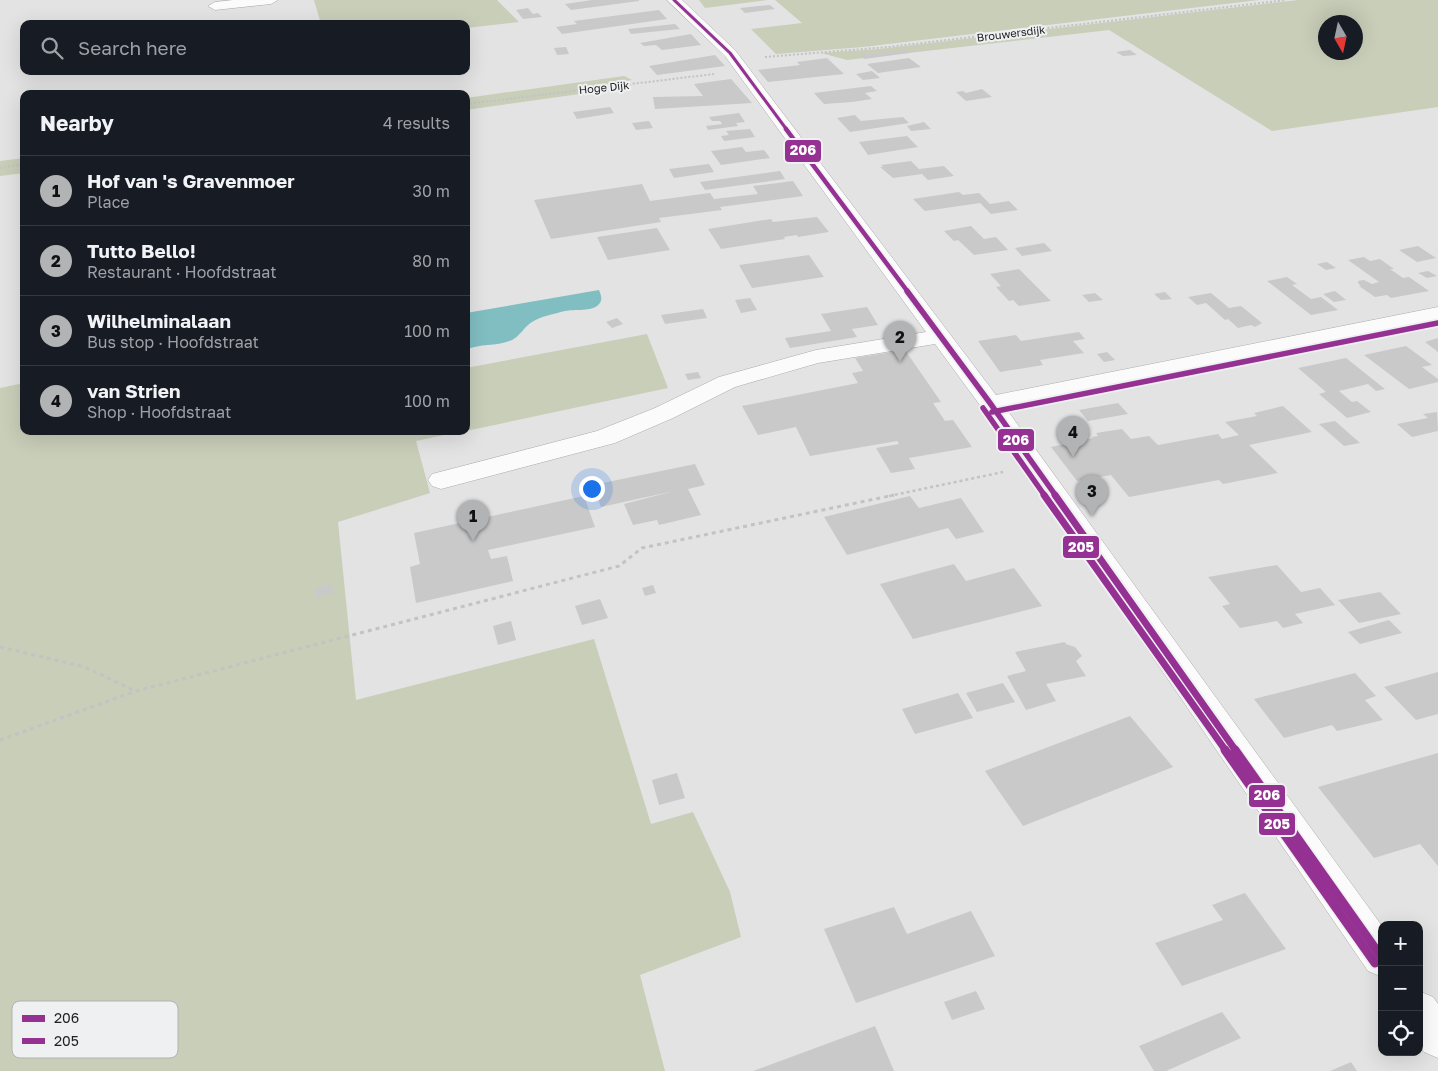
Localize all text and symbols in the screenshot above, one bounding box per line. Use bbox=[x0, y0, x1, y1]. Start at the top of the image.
north arrow bbox=[1318, 15, 1363, 60]
search box bbox=[20, 20, 470, 75]
street label: Brouwersdijk bbox=[976, 22, 1046, 44]
icon: search bbox=[38, 34, 66, 62]
text: Search here bbox=[78, 36, 187, 59]
street label: Hoge Dijk bbox=[578, 78, 630, 96]
text: Nearby bbox=[40, 110, 114, 136]
text: 4 results bbox=[383, 113, 450, 133]
line badge: 206 bbox=[784, 139, 822, 163]
text: 206 bbox=[790, 141, 816, 158]
text: Hof van 's Gravenmoer bbox=[87, 169, 295, 192]
text: 1 bbox=[52, 181, 60, 201]
text: 30 m bbox=[413, 181, 450, 201]
text: Place bbox=[87, 192, 130, 212]
text: Tutto Bello! bbox=[87, 239, 196, 262]
text: 2 bbox=[51, 251, 61, 271]
text: 80 m bbox=[412, 251, 450, 271]
text: Restaurant · Hoofdstraat bbox=[87, 262, 277, 282]
text: Wilhelminalaan bbox=[87, 309, 231, 332]
text: 3 bbox=[51, 321, 61, 341]
text: 100 m bbox=[404, 321, 450, 341]
pin: 2 bbox=[884, 321, 916, 362]
text: Bus stop · Hoofdstraat bbox=[87, 332, 259, 352]
text: van Strien bbox=[87, 379, 180, 402]
text: 4 bbox=[51, 391, 61, 411]
text: 100 m bbox=[404, 391, 450, 411]
text: Shop · Hoofdstraat bbox=[87, 402, 231, 422]
pin: 4 bbox=[1057, 416, 1089, 457]
line badge: 206 bbox=[997, 428, 1035, 452]
text: 206 bbox=[1003, 431, 1029, 448]
pin: 3 bbox=[1076, 475, 1108, 516]
your location bbox=[579, 476, 605, 502]
pin: 1 bbox=[457, 500, 489, 541]
line badge: 205 bbox=[1062, 535, 1100, 559]
text: 205 bbox=[1068, 538, 1095, 555]
line badge: 206 bbox=[1248, 784, 1286, 808]
text: 206 bbox=[1254, 786, 1280, 803]
line badge: 205 bbox=[1258, 812, 1296, 836]
text: 205 bbox=[1264, 815, 1291, 832]
map controls bbox=[1378, 921, 1423, 1056]
button: + bbox=[1378, 921, 1423, 966]
button: − bbox=[1378, 966, 1423, 1011]
legend bbox=[12, 1001, 178, 1058]
text: 206 bbox=[54, 1009, 79, 1026]
button: locate bbox=[1378, 1011, 1423, 1056]
text: 205 bbox=[54, 1032, 79, 1049]

